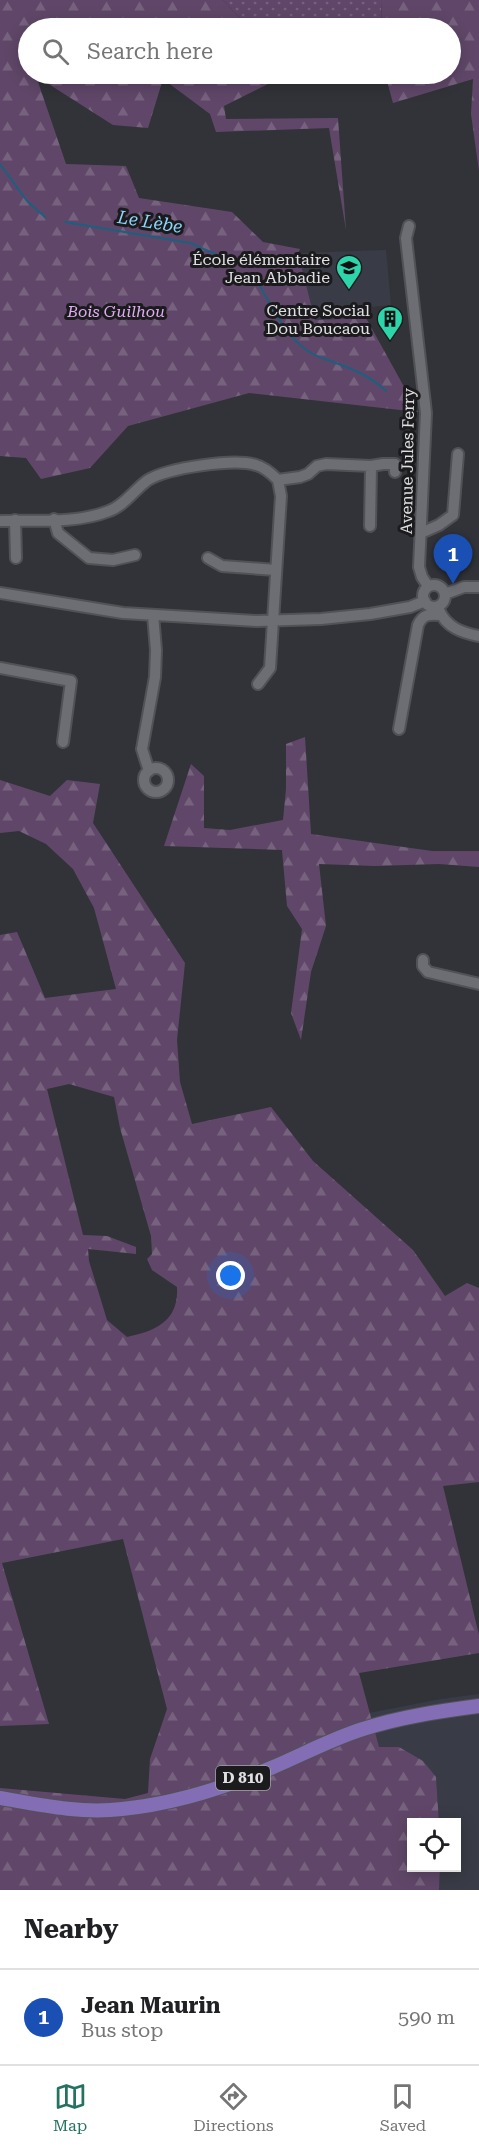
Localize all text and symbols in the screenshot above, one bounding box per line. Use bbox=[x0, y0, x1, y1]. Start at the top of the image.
search box bbox=[18, 18, 461, 84]
icon: search bbox=[39, 35, 72, 68]
text: Search here bbox=[87, 39, 213, 64]
water label: Le Lèbe bbox=[115, 206, 184, 237]
place label: École élémentaire Jean Abbadie bbox=[192, 250, 330, 287]
school or university icon: École élémentaire Jean Abbadie bbox=[334, 253, 364, 291]
place label: Centre Social Dou Boucaou bbox=[266, 301, 370, 338]
park label: Bois Guilhou bbox=[66, 302, 165, 321]
building icon: Centre Social Dou Boucaou bbox=[375, 304, 405, 342]
street label: Avenue Jules Ferry bbox=[397, 387, 418, 534]
pin: 1 bbox=[434, 534, 472, 584]
your location bbox=[216, 1261, 245, 1290]
road number: D 810 bbox=[216, 1766, 270, 1790]
map controls bbox=[407, 1818, 461, 1872]
button: locate bbox=[407, 1818, 461, 1872]
text: Nearby bbox=[24, 1914, 118, 1944]
text: Jean Maurin bbox=[81, 1993, 221, 2018]
text: 1 bbox=[38, 2005, 49, 2029]
text: 590 m bbox=[398, 2005, 455, 2029]
text: Bus stop bbox=[81, 2018, 163, 2042]
tab: Map bbox=[53, 2080, 87, 2135]
tab: Directions bbox=[193, 2080, 274, 2135]
tab: Saved bbox=[380, 2080, 426, 2135]

